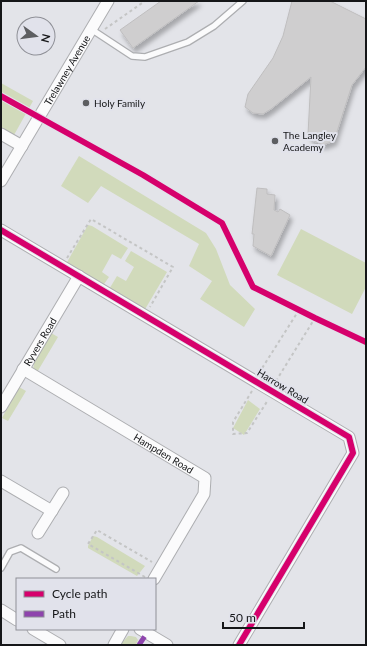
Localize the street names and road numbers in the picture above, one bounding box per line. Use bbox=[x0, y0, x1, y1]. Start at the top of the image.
street label: Trelawney Avenue bbox=[41, 33, 92, 107]
street label: Ryvers Road bbox=[21, 315, 59, 368]
street label: Harrow Road bbox=[255, 366, 311, 406]
street label: Hampden Road bbox=[132, 431, 196, 476]

